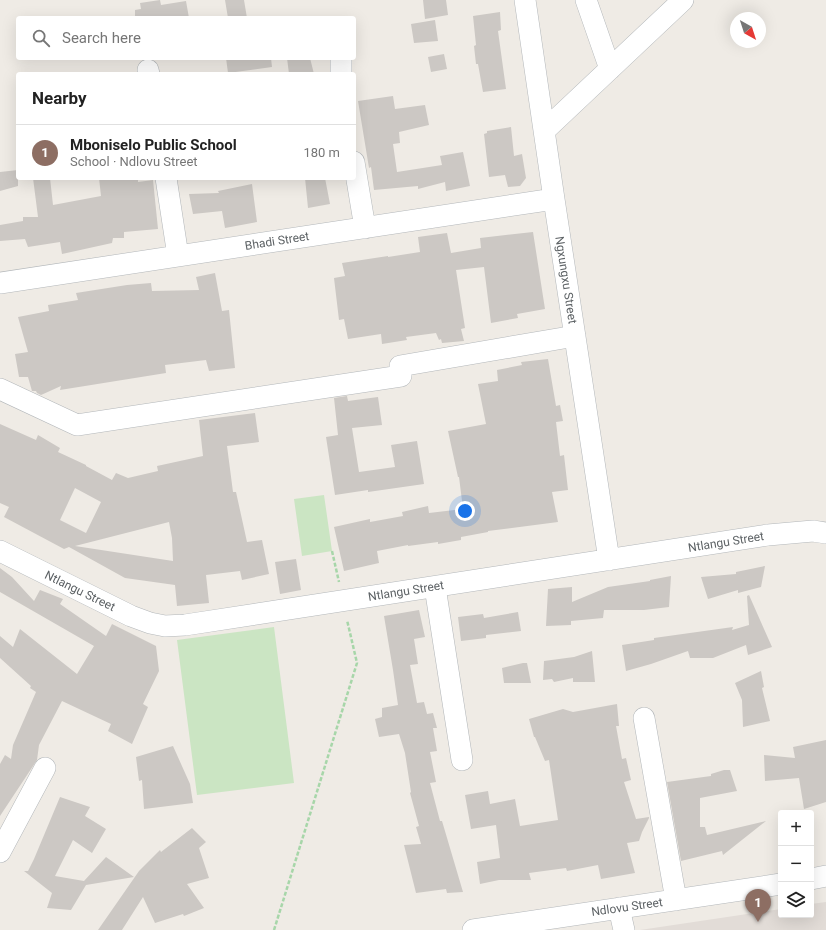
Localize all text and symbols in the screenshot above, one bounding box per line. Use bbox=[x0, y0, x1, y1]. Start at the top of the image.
north arrow bbox=[730, 12, 766, 48]
search box bbox=[16, 16, 356, 60]
icon: search bbox=[30, 27, 52, 49]
text: Search here bbox=[62, 29, 141, 47]
text: Nearby bbox=[32, 88, 87, 108]
text: Mboniselo Public School bbox=[70, 136, 237, 154]
text: 1 bbox=[41, 145, 49, 160]
text: 180 m bbox=[303, 145, 340, 160]
text: School · Ndlovu Street bbox=[70, 154, 198, 169]
street label: Bhadi Street bbox=[244, 229, 310, 253]
street label: Ngxungxu Street bbox=[552, 235, 580, 325]
your location bbox=[455, 501, 475, 521]
street label: Ntlangu Street bbox=[687, 529, 765, 555]
street label: Ntlangu Street bbox=[43, 568, 118, 614]
street label: Ntlangu Street bbox=[367, 578, 445, 604]
map controls bbox=[778, 810, 814, 918]
button: + bbox=[778, 810, 814, 846]
button: − bbox=[778, 846, 814, 882]
button: layers bbox=[778, 882, 814, 918]
pin: 1 bbox=[745, 889, 771, 922]
street label: Ndlovu Street bbox=[590, 895, 664, 919]

